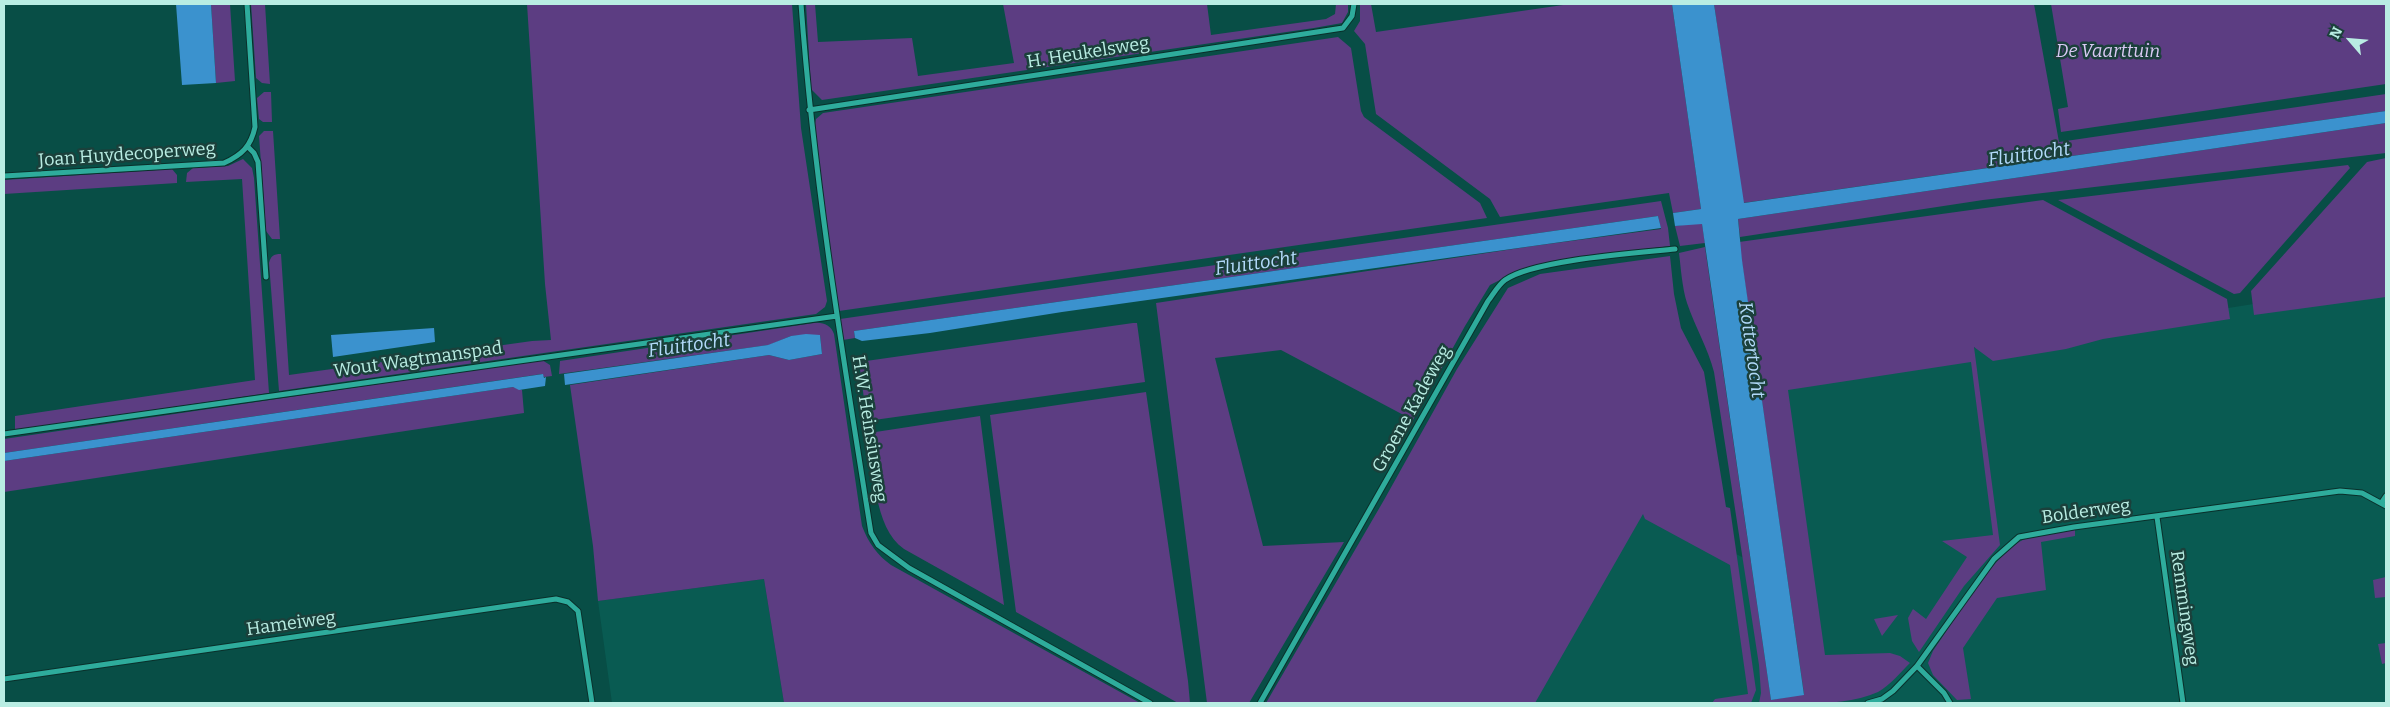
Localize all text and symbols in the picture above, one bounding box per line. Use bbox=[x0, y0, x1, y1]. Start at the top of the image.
north arrow bbox=[2325, 15, 2375, 65]
text: N bbox=[2326, 24, 2346, 42]
street label: H. Heukelsweg bbox=[1025, 33, 1151, 73]
park label: De Vaarttuin bbox=[2056, 41, 2160, 63]
street label: Joan Huydecoperweg bbox=[38, 138, 216, 172]
water label: Fluittocht bbox=[1986, 138, 2072, 172]
water label: Fluittocht bbox=[1213, 247, 1299, 281]
water label: Kottertocht bbox=[1733, 300, 1769, 400]
water label: Fluittocht bbox=[646, 329, 732, 363]
street label: Wout Wagtmanspad bbox=[332, 337, 504, 383]
street label: Groene Kadeweg bbox=[1368, 342, 1456, 476]
street label: H.W. Heinsiusweg bbox=[847, 354, 891, 504]
street label: Bolderweg bbox=[2040, 495, 2132, 529]
street label: Remmingweg bbox=[2165, 549, 2203, 667]
street label: Hameiweg bbox=[245, 607, 337, 641]

